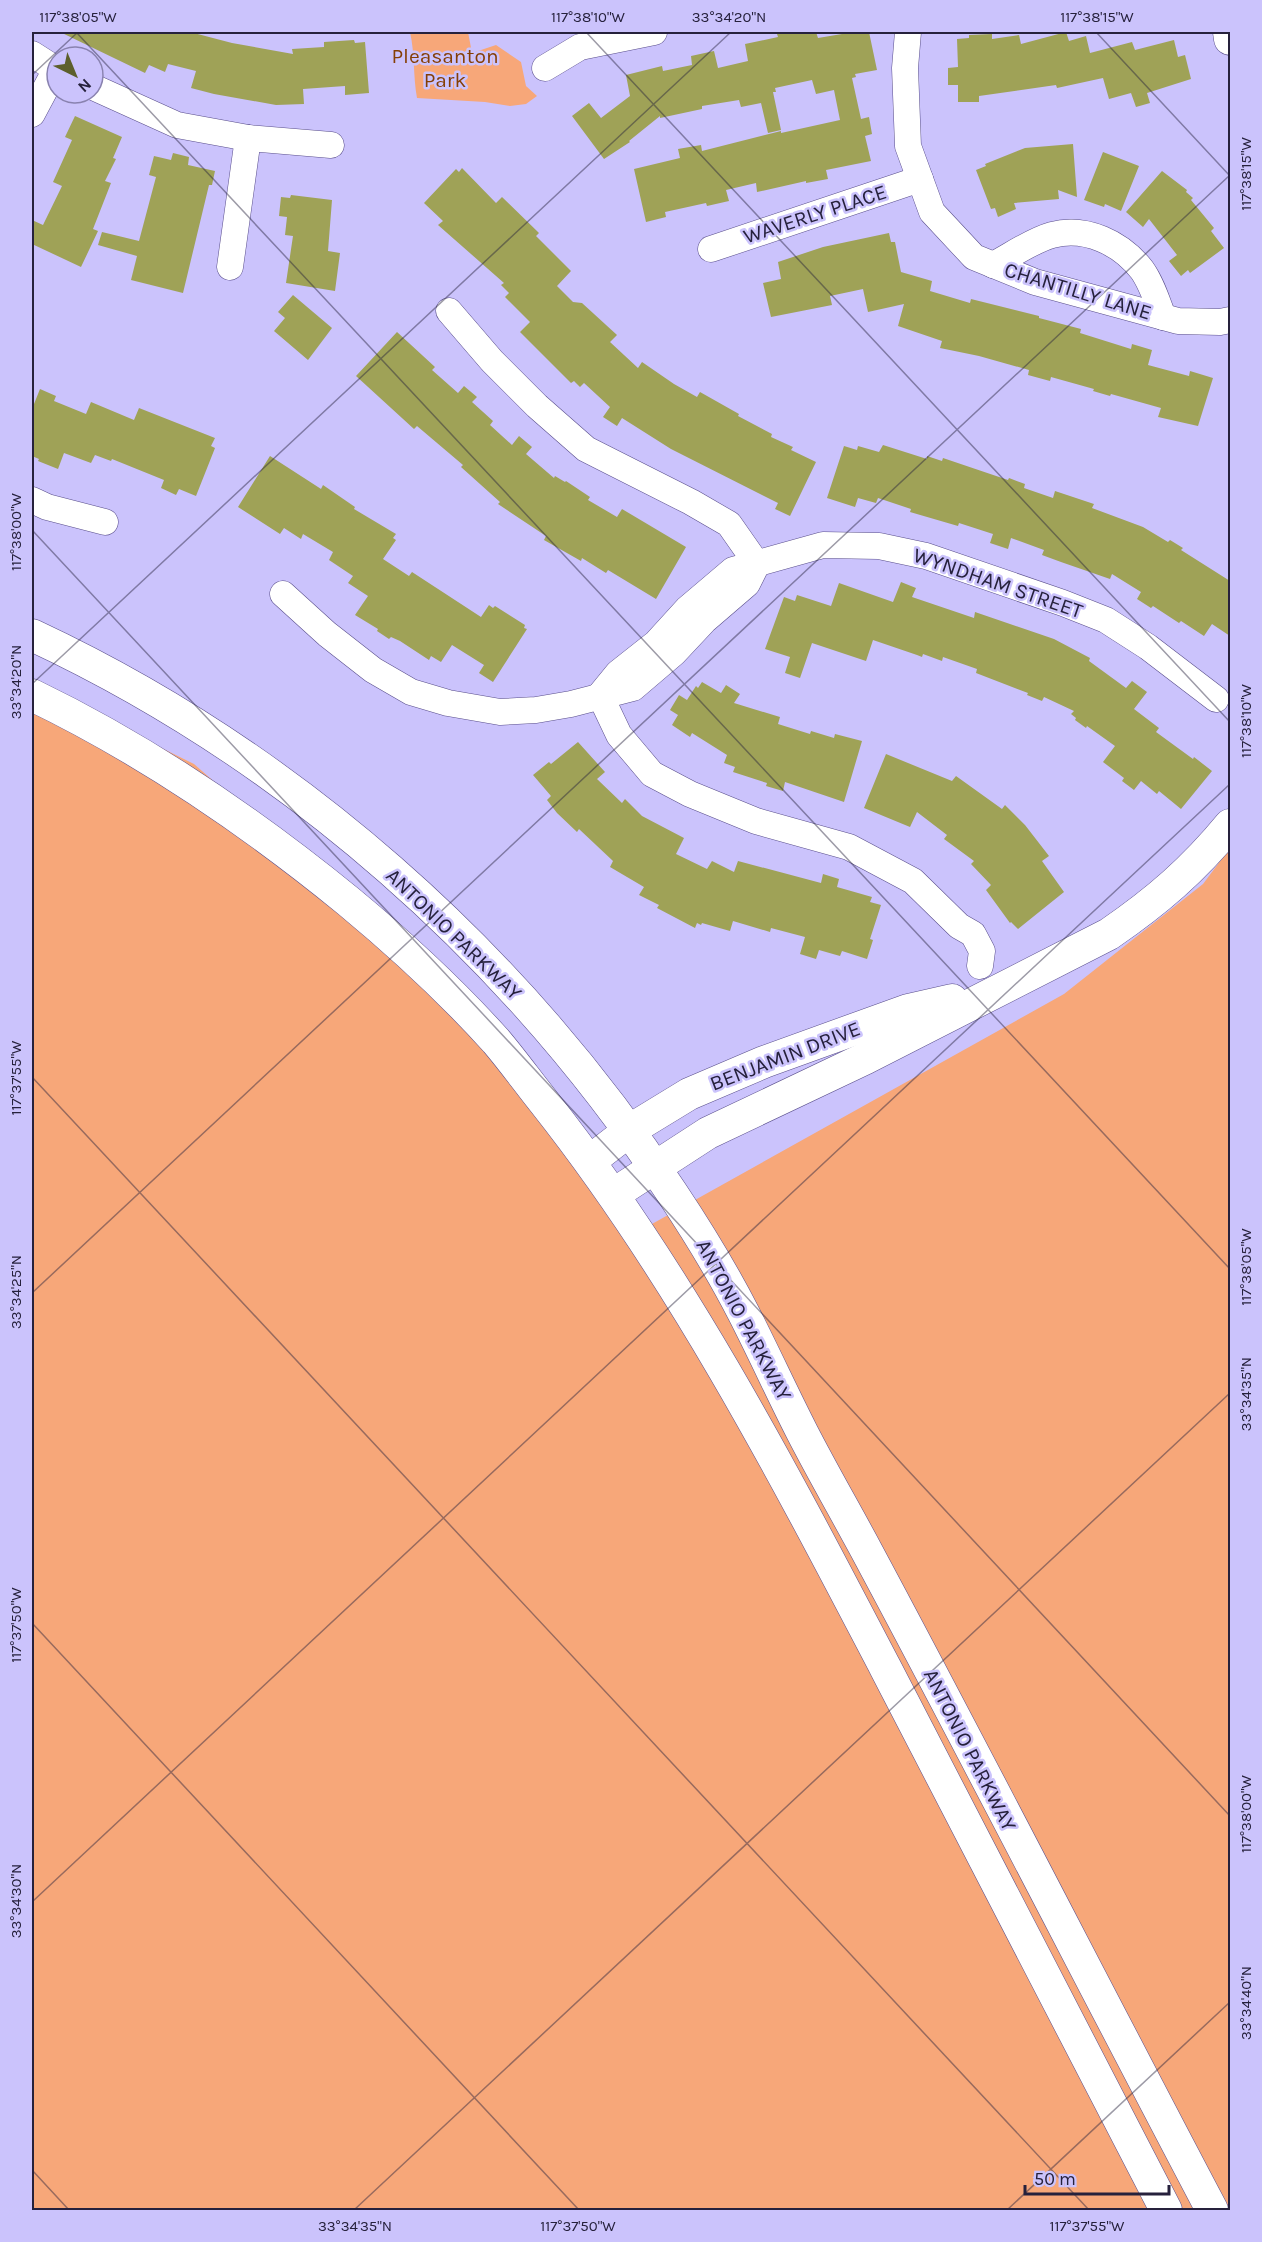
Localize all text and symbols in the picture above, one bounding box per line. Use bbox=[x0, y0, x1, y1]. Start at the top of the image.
text: 117°38'05"W bbox=[39, 8, 117, 26]
text: 117°38'10"W bbox=[551, 8, 626, 26]
text: 33°34'20"N bbox=[692, 8, 766, 26]
text: 117°38'15"W bbox=[1060, 8, 1134, 26]
park label: Pleasanton Park bbox=[391, 44, 499, 92]
north arrow bbox=[45, 45, 105, 105]
text: N bbox=[74, 75, 96, 96]
text: 117°38'15"W bbox=[1237, 137, 1255, 211]
street label: WAVERLY PLACE bbox=[740, 180, 890, 248]
street label: CHANTILLY LANE bbox=[1002, 257, 1154, 325]
text: 117°38'00"W bbox=[7, 492, 25, 571]
street label: WYNDHAM STREET bbox=[910, 543, 1086, 623]
text: 33°34'20"N bbox=[7, 645, 25, 719]
text: 117°38'10"W bbox=[1237, 683, 1255, 758]
street label: ANTONIO PARKWAY bbox=[381, 863, 527, 1005]
street label: BENJAMIN DRIVE bbox=[706, 1016, 864, 1096]
text: 117°37'55"W bbox=[7, 1040, 25, 1115]
text: 117°38'05"W bbox=[1237, 1228, 1255, 1306]
street label: ANTONIO PARKWAY bbox=[691, 1235, 797, 1405]
text: 33°34'25"N bbox=[7, 1255, 25, 1329]
text: 33°34'35"N bbox=[1237, 1357, 1255, 1431]
text: 117°37'50"W bbox=[7, 1587, 25, 1663]
street label: ANTONIO PARKWAY bbox=[919, 1665, 1022, 1836]
text: 117°38'00"W bbox=[1237, 1774, 1255, 1853]
text: 33°34'30"N bbox=[7, 1864, 25, 1938]
text: 33°34'40"N bbox=[1237, 1966, 1255, 2040]
scale bar bbox=[1025, 2158, 1169, 2196]
text: 50 m bbox=[1034, 2168, 1076, 2190]
text: 33°34'35"N bbox=[318, 2217, 392, 2235]
text: 117°37'50"W bbox=[540, 2217, 616, 2235]
text: 117°37'55"W bbox=[1050, 2217, 1125, 2235]

